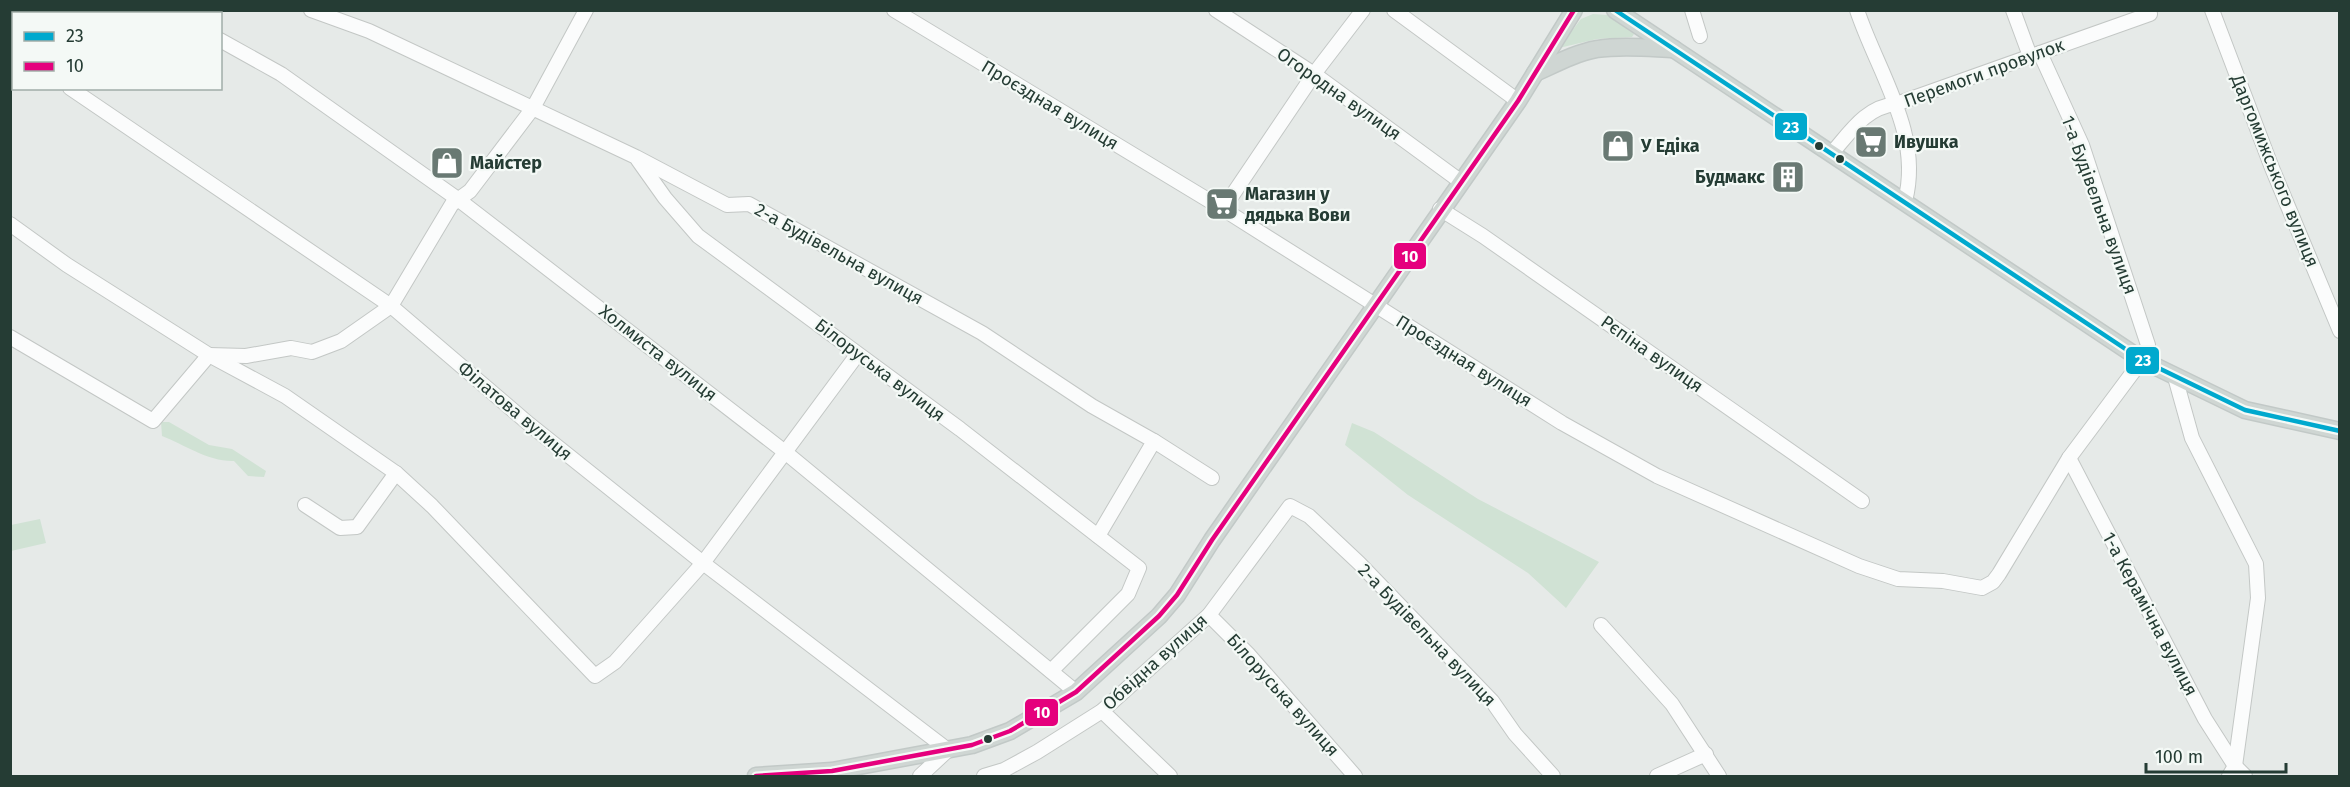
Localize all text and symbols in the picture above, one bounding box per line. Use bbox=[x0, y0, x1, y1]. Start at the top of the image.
legend bbox=[12, 12, 222, 90]
text: 23 bbox=[66, 25, 84, 47]
street label: Перемоги провулок bbox=[1901, 34, 2068, 112]
street label: Огородна вулиця bbox=[1273, 43, 1405, 145]
text: 10 bbox=[66, 55, 84, 77]
street label: Проєздная вулиця bbox=[977, 55, 1123, 155]
street label: Даргомижського вулиця bbox=[2226, 71, 2324, 270]
line badge: 23 bbox=[1774, 112, 1808, 141]
street label: 1-а Будівельна вулиця bbox=[2056, 113, 2142, 297]
text: 23 bbox=[1783, 118, 1799, 137]
supermarket icon: Ивушка bbox=[1853, 124, 1889, 160]
shop icon: У Едіка bbox=[1600, 128, 1636, 164]
place label: Ивушка bbox=[1894, 131, 1959, 153]
place label: У Едіка bbox=[1640, 135, 1700, 157]
unlabelled marker bbox=[1813, 140, 1825, 152]
shop icon: Майстер bbox=[429, 145, 465, 181]
place label: Майстер bbox=[470, 152, 542, 174]
unlabelled marker bbox=[1834, 153, 1846, 165]
building icon: Будмакс bbox=[1770, 159, 1806, 195]
place label: Будмакс bbox=[1695, 166, 1765, 188]
place label: Магазин у дядька Вови bbox=[1245, 183, 1350, 226]
supermarket icon: Магазин у дядька Вови bbox=[1204, 186, 1240, 222]
street label: 2-а Будівельна вулиця bbox=[751, 198, 927, 310]
line badge: 10 bbox=[1393, 242, 1427, 270]
text: 10 bbox=[1402, 247, 1418, 266]
street label: Холмиста вулиця bbox=[595, 300, 721, 406]
street label: Проєздная вулиця bbox=[1392, 310, 1536, 412]
street label: Рєпіна вулиця bbox=[1597, 311, 1707, 397]
street label: Білоруська вулиця bbox=[810, 314, 950, 426]
line badge: 23 bbox=[2125, 346, 2160, 375]
text: 23 bbox=[2135, 351, 2151, 370]
street label: Філатова вулиця bbox=[453, 357, 577, 465]
street label: 1-а Керамічна вулиця bbox=[2097, 528, 2203, 700]
street label: 2-а Будівельна вулиця bbox=[1353, 559, 1501, 711]
street label: Обвідна вулиця bbox=[1098, 609, 1212, 715]
street label: Білоруська вулиця bbox=[1222, 629, 1344, 761]
line badge: 10 bbox=[1024, 698, 1059, 727]
text: 10 bbox=[1034, 703, 1050, 722]
unlabelled marker bbox=[982, 733, 994, 745]
scale bar bbox=[2146, 736, 2286, 774]
text: 100 m bbox=[2155, 746, 2203, 768]

